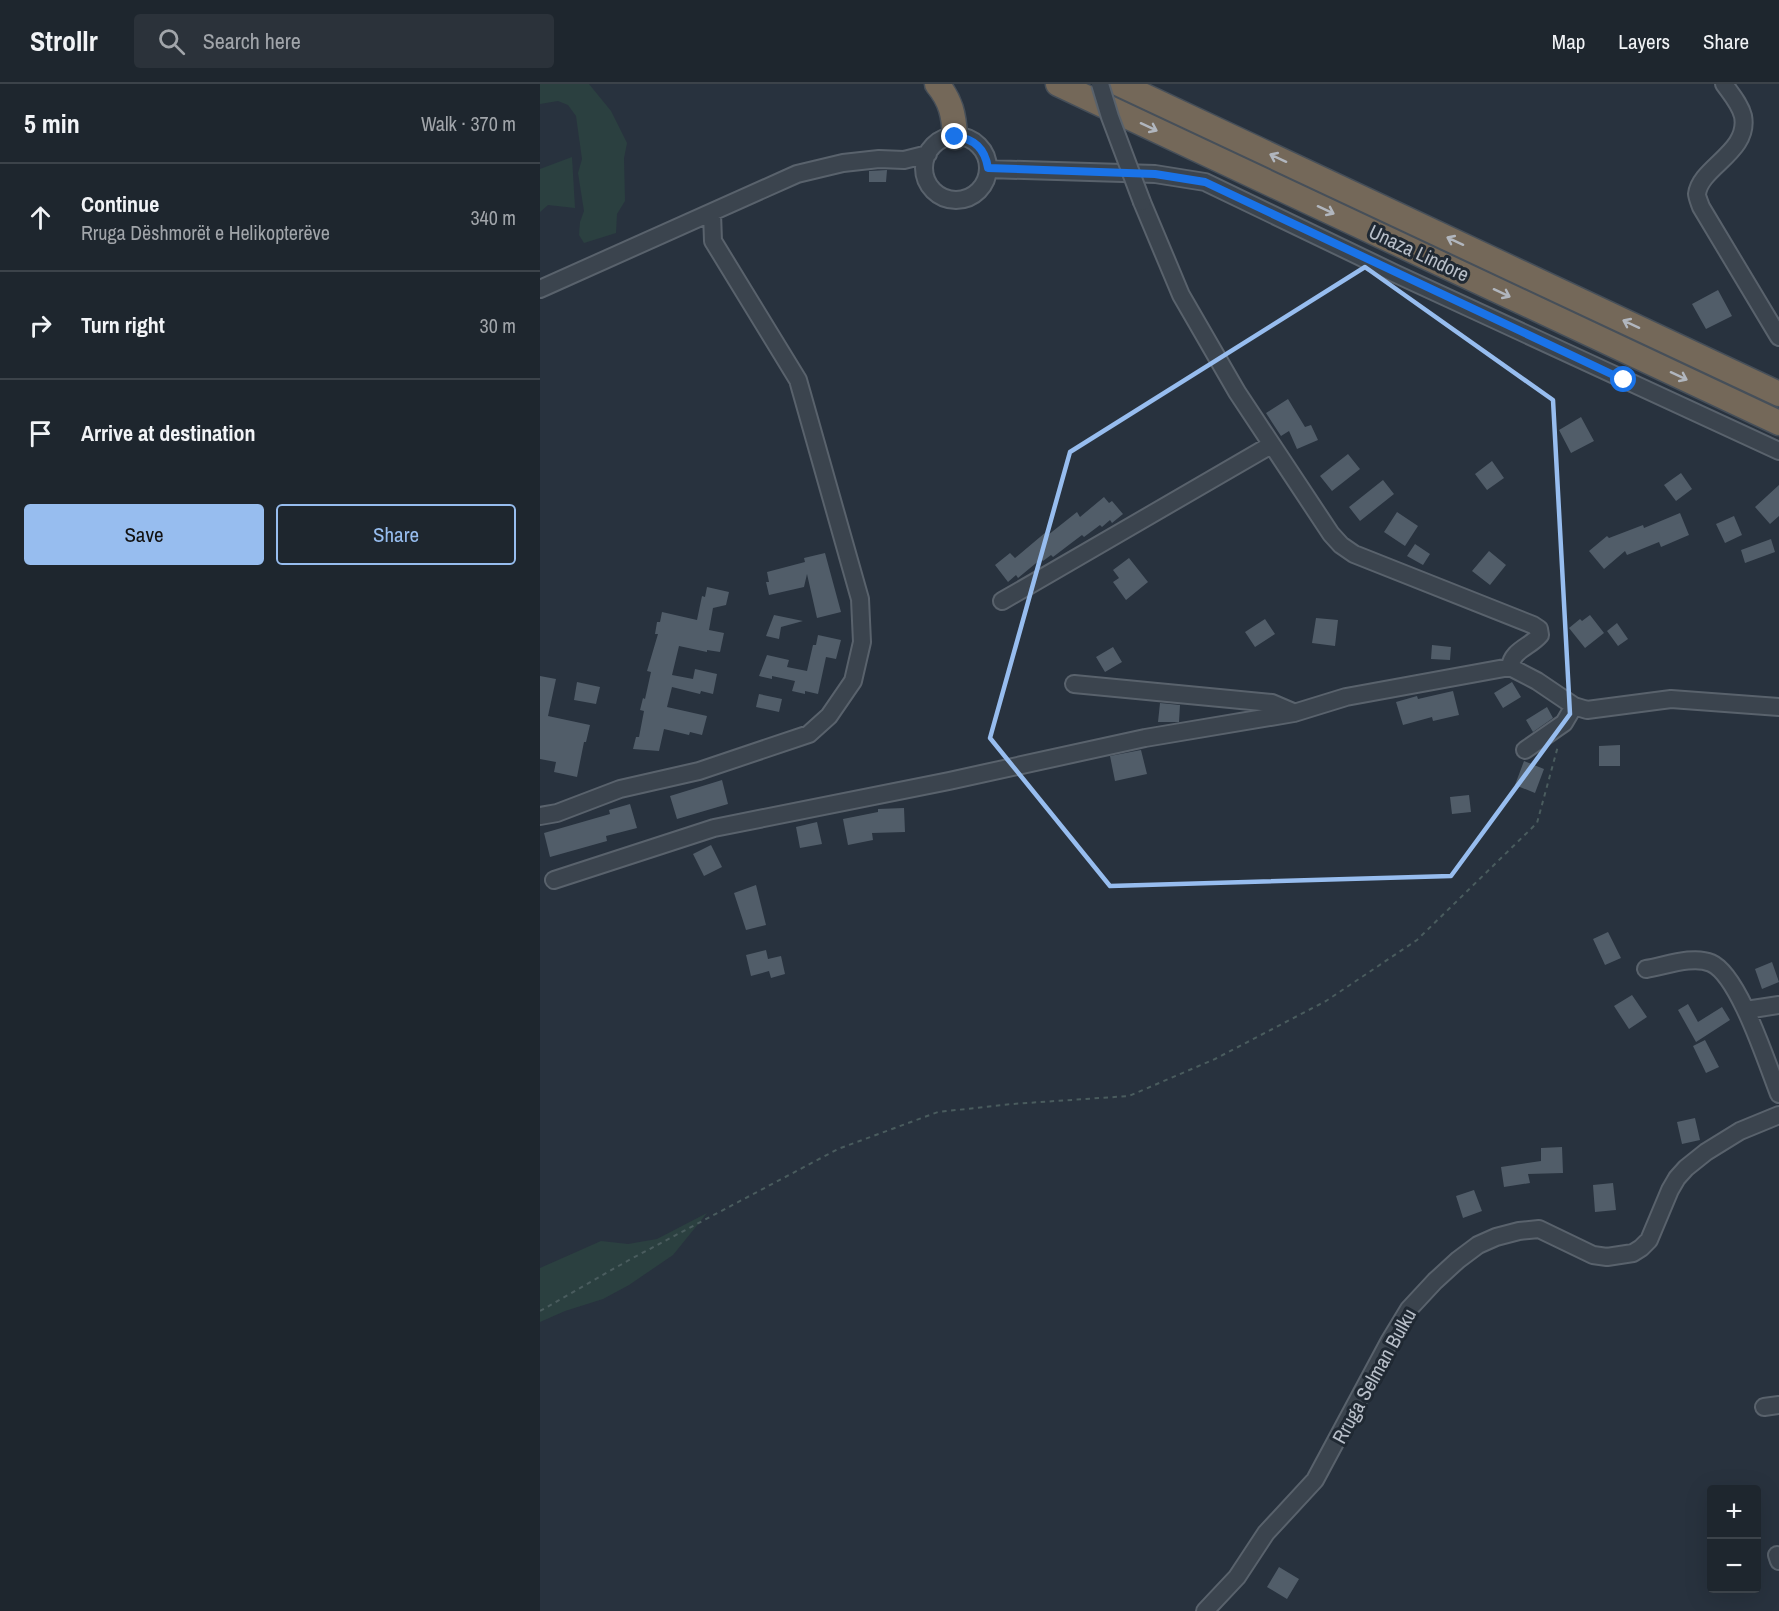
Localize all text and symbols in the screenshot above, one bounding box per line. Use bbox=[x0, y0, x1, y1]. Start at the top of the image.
search box bbox=[134, 14, 554, 68]
text: Strollr bbox=[30, 22, 98, 60]
icon: search bbox=[155, 25, 188, 58]
text: Search here bbox=[203, 26, 301, 56]
text: Map bbox=[1552, 27, 1585, 56]
text: Layers bbox=[1618, 27, 1670, 56]
text: Share bbox=[1703, 27, 1749, 56]
text: 5 min bbox=[24, 106, 80, 141]
text: Walk · 370 m bbox=[421, 110, 516, 137]
one-way arrow bbox=[1140, 121, 1158, 133]
route end bbox=[941, 123, 967, 149]
one-way arrow bbox=[1270, 152, 1288, 164]
text: Continue bbox=[81, 189, 159, 219]
icon: ahead bbox=[24, 201, 57, 234]
text: 340 m bbox=[470, 204, 516, 231]
one-way arrow bbox=[1316, 204, 1334, 216]
street label: Unaza Lindore bbox=[1365, 218, 1474, 288]
text: Rruga Dëshmorët e Helikopterëve bbox=[81, 219, 330, 246]
one-way arrow bbox=[1446, 235, 1464, 247]
one-way arrow bbox=[1493, 287, 1511, 299]
icon: right bbox=[24, 309, 57, 342]
text: Turn right bbox=[81, 310, 165, 340]
text: 30 m bbox=[480, 312, 516, 339]
one-way arrow bbox=[1623, 318, 1641, 330]
route start bbox=[1610, 366, 1636, 392]
one-way arrow bbox=[1669, 370, 1687, 382]
icon: arrive bbox=[24, 417, 57, 450]
text: Arrive at destination bbox=[81, 418, 255, 448]
button: Save bbox=[24, 504, 264, 565]
button: Share bbox=[276, 504, 516, 565]
street label: Rruga Selman Bulku bbox=[1325, 1303, 1422, 1448]
map controls bbox=[1707, 1485, 1761, 1593]
button: + bbox=[1707, 1485, 1761, 1539]
button: − bbox=[1707, 1539, 1761, 1593]

